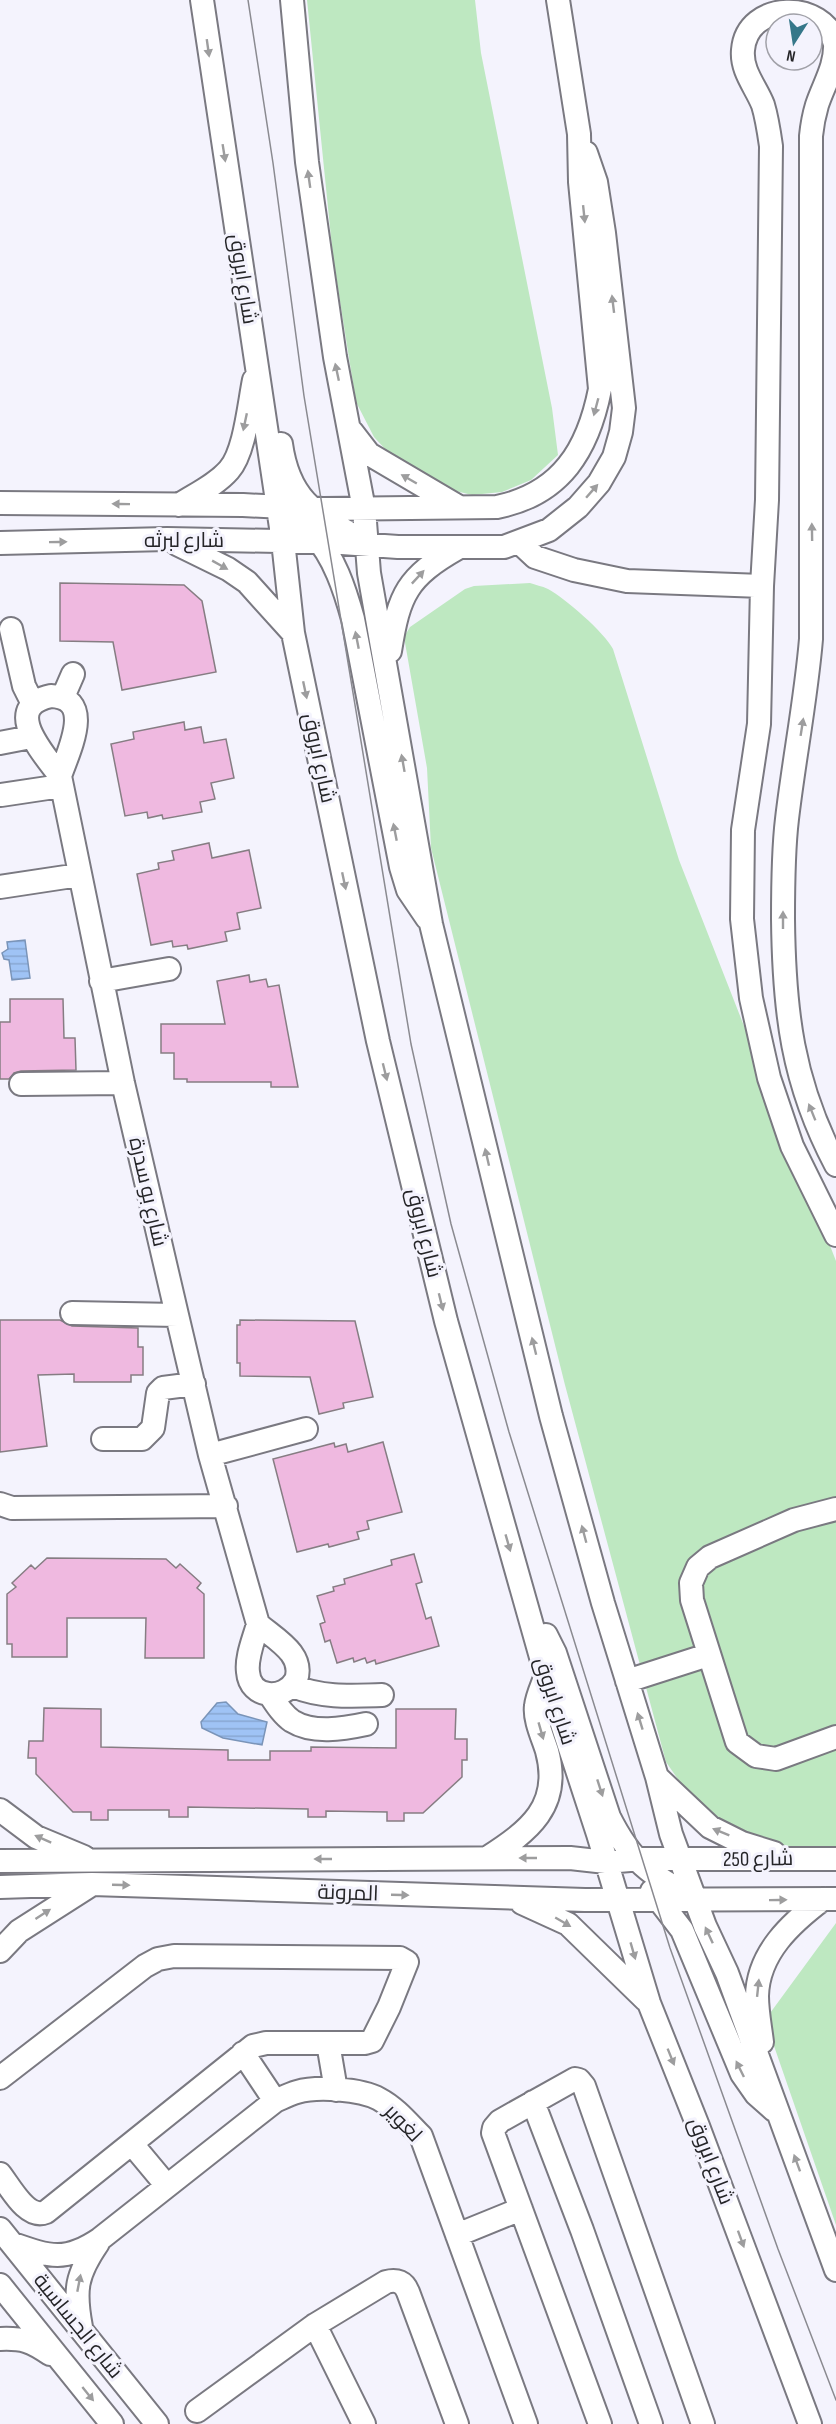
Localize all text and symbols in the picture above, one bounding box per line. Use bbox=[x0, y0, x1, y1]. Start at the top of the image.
north arrow bbox=[764, 12, 824, 72]
one-way arrow bbox=[203, 38, 213, 57]
text: N bbox=[785, 45, 797, 65]
one-way arrow bbox=[219, 144, 228, 163]
one-way arrow bbox=[305, 169, 314, 188]
one-way arrow bbox=[579, 204, 588, 223]
street label: شارع ابروق bbox=[223, 232, 262, 326]
one-way arrow bbox=[609, 295, 618, 314]
one-way arrow bbox=[332, 362, 342, 381]
one-way arrow bbox=[590, 398, 600, 416]
one-way arrow bbox=[240, 412, 249, 431]
one-way arrow bbox=[400, 474, 417, 484]
one-way arrow bbox=[585, 484, 598, 499]
one-way arrow bbox=[111, 500, 130, 509]
one-way arrow bbox=[807, 523, 817, 542]
street label: شارع لبرثه bbox=[144, 528, 224, 554]
one-way arrow bbox=[49, 537, 68, 547]
one-way arrow bbox=[212, 560, 229, 570]
one-way arrow bbox=[410, 570, 424, 584]
one-way arrow bbox=[352, 631, 361, 650]
one-way arrow bbox=[300, 681, 310, 699]
street label: شارع ابروق bbox=[296, 711, 341, 805]
one-way arrow bbox=[797, 717, 806, 736]
one-way arrow bbox=[399, 753, 408, 772]
one-way arrow bbox=[390, 822, 399, 841]
one-way arrow bbox=[340, 872, 349, 891]
one-way arrow bbox=[779, 911, 788, 930]
one-way arrow bbox=[381, 1062, 391, 1081]
one-way arrow bbox=[807, 1103, 816, 1121]
street label: شارع بو سدرة bbox=[122, 1135, 173, 1249]
one-way arrow bbox=[481, 1148, 491, 1166]
street label: شارع ابروق bbox=[400, 1186, 447, 1280]
one-way arrow bbox=[437, 1293, 447, 1311]
one-way arrow bbox=[528, 1337, 538, 1355]
one-way arrow bbox=[579, 1525, 588, 1543]
one-way arrow bbox=[504, 1534, 513, 1552]
street label: شارع ابروق bbox=[528, 1654, 581, 1749]
one-way arrow bbox=[635, 1712, 644, 1730]
one-way arrow bbox=[537, 1722, 547, 1740]
one-way arrow bbox=[595, 1779, 605, 1797]
one-way arrow bbox=[712, 1827, 730, 1836]
one-way arrow bbox=[34, 1834, 52, 1844]
street label: شارع 250 bbox=[723, 1846, 793, 1873]
one-way arrow bbox=[519, 1853, 538, 1863]
one-way arrow bbox=[314, 1854, 333, 1864]
street label: المرونة bbox=[317, 1879, 379, 1907]
one-way arrow bbox=[112, 1881, 131, 1890]
one-way arrow bbox=[391, 1890, 410, 1899]
one-way arrow bbox=[768, 1895, 787, 1905]
one-way arrow bbox=[35, 1908, 51, 1920]
one-way arrow bbox=[555, 1917, 572, 1927]
one-way arrow bbox=[705, 1926, 714, 1943]
one-way arrow bbox=[629, 1942, 639, 1960]
one-way arrow bbox=[753, 1979, 763, 1998]
one-way arrow bbox=[666, 2049, 676, 2067]
one-way arrow bbox=[736, 2061, 745, 2078]
street label: لغوير bbox=[378, 2098, 427, 2147]
street label: شارع ابروق bbox=[682, 2114, 739, 2208]
one-way arrow bbox=[791, 2153, 801, 2171]
one-way arrow bbox=[736, 2230, 746, 2248]
street label: شارع الجساسية bbox=[27, 2268, 128, 2384]
one-way arrow bbox=[75, 2274, 84, 2293]
one-way arrow bbox=[81, 2386, 94, 2402]

